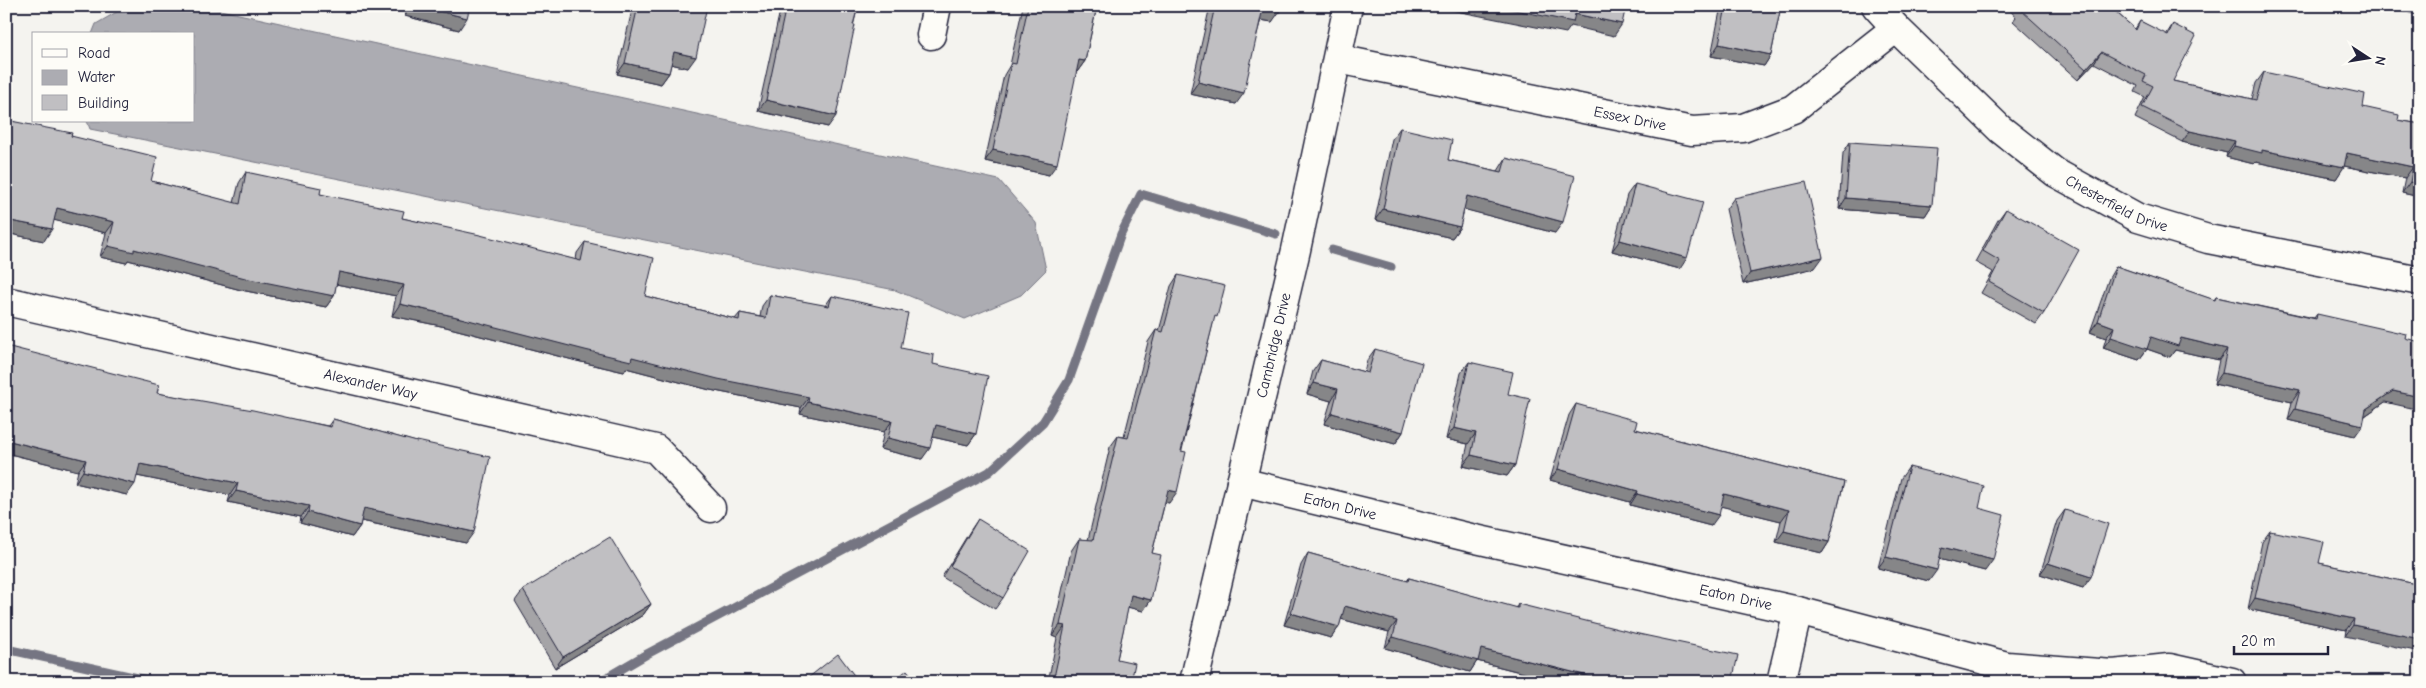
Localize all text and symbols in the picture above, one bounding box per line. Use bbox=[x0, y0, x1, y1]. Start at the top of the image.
legend bbox=[32, 32, 195, 122]
north arrow bbox=[2344, 32, 2394, 82]
text: Road bbox=[78, 44, 110, 62]
text: N bbox=[2371, 54, 2389, 67]
text: Water bbox=[78, 68, 115, 86]
text: Building bbox=[78, 94, 129, 112]
street label: Essex Drive bbox=[1592, 102, 1668, 135]
street label: Chesterfield Drive bbox=[2062, 171, 2170, 236]
street label: Cambridge Drive bbox=[1252, 290, 1295, 400]
street label: Alexander Way bbox=[322, 365, 419, 403]
street label: Eaton Drive bbox=[1302, 489, 1379, 524]
street label: Eaton Drive bbox=[1698, 580, 1774, 614]
scale bar bbox=[2234, 623, 2327, 655]
text: 20 m bbox=[2241, 632, 2275, 650]

